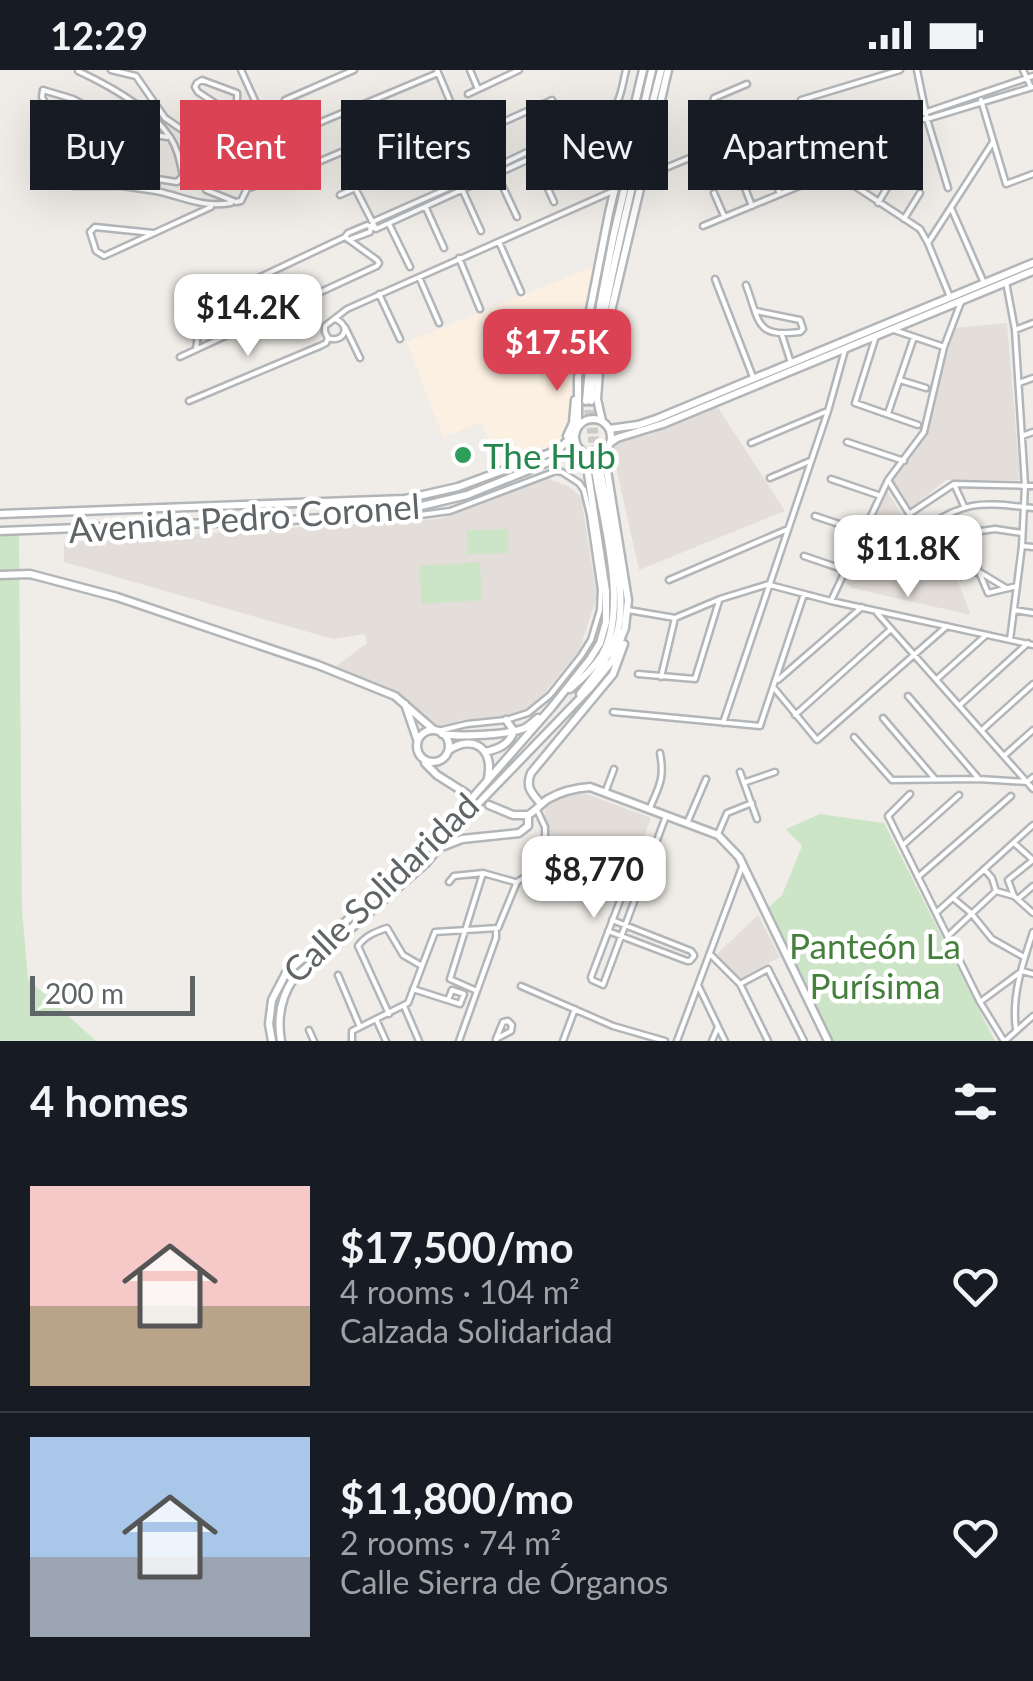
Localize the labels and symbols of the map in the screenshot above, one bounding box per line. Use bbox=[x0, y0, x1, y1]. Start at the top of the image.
pin: $14.2K bbox=[167, 274, 329, 359]
pin: $17.5K bbox=[476, 309, 638, 394]
place label: The Hub bbox=[483, 434, 616, 476]
marker: The Hub bbox=[452, 444, 474, 466]
street label: Avenida Pedro Coronel bbox=[67, 484, 421, 550]
pin: $11.8K bbox=[827, 515, 989, 600]
street label: Calle Solidaridad bbox=[274, 783, 486, 991]
pin: $8,770 bbox=[513, 836, 675, 921]
park label: Panteón La Purísima bbox=[789, 924, 961, 1006]
scale bar bbox=[30, 971, 195, 1016]

